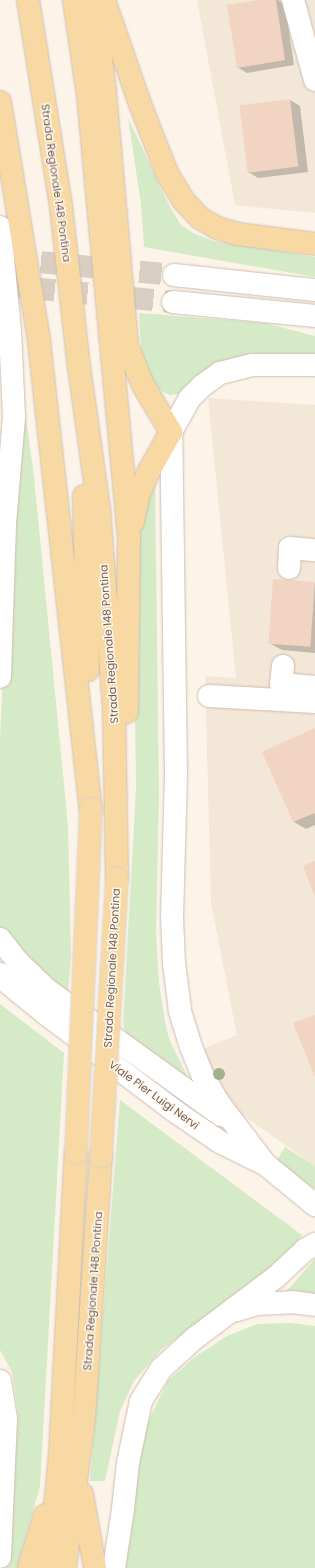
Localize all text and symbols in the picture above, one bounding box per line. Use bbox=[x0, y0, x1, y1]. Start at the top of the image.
street label: Strada Regionale 148 Pontina bbox=[38, 103, 74, 263]
street label: Strada Regionale 148 Pontina bbox=[97, 564, 121, 724]
street label: Strada Regionale 148 Pontina bbox=[101, 888, 123, 1048]
street label: Viale Pier Luigi Nervi bbox=[106, 1058, 202, 1132]
street label: Strada Regionale 148 Pontina bbox=[81, 1211, 105, 1371]

